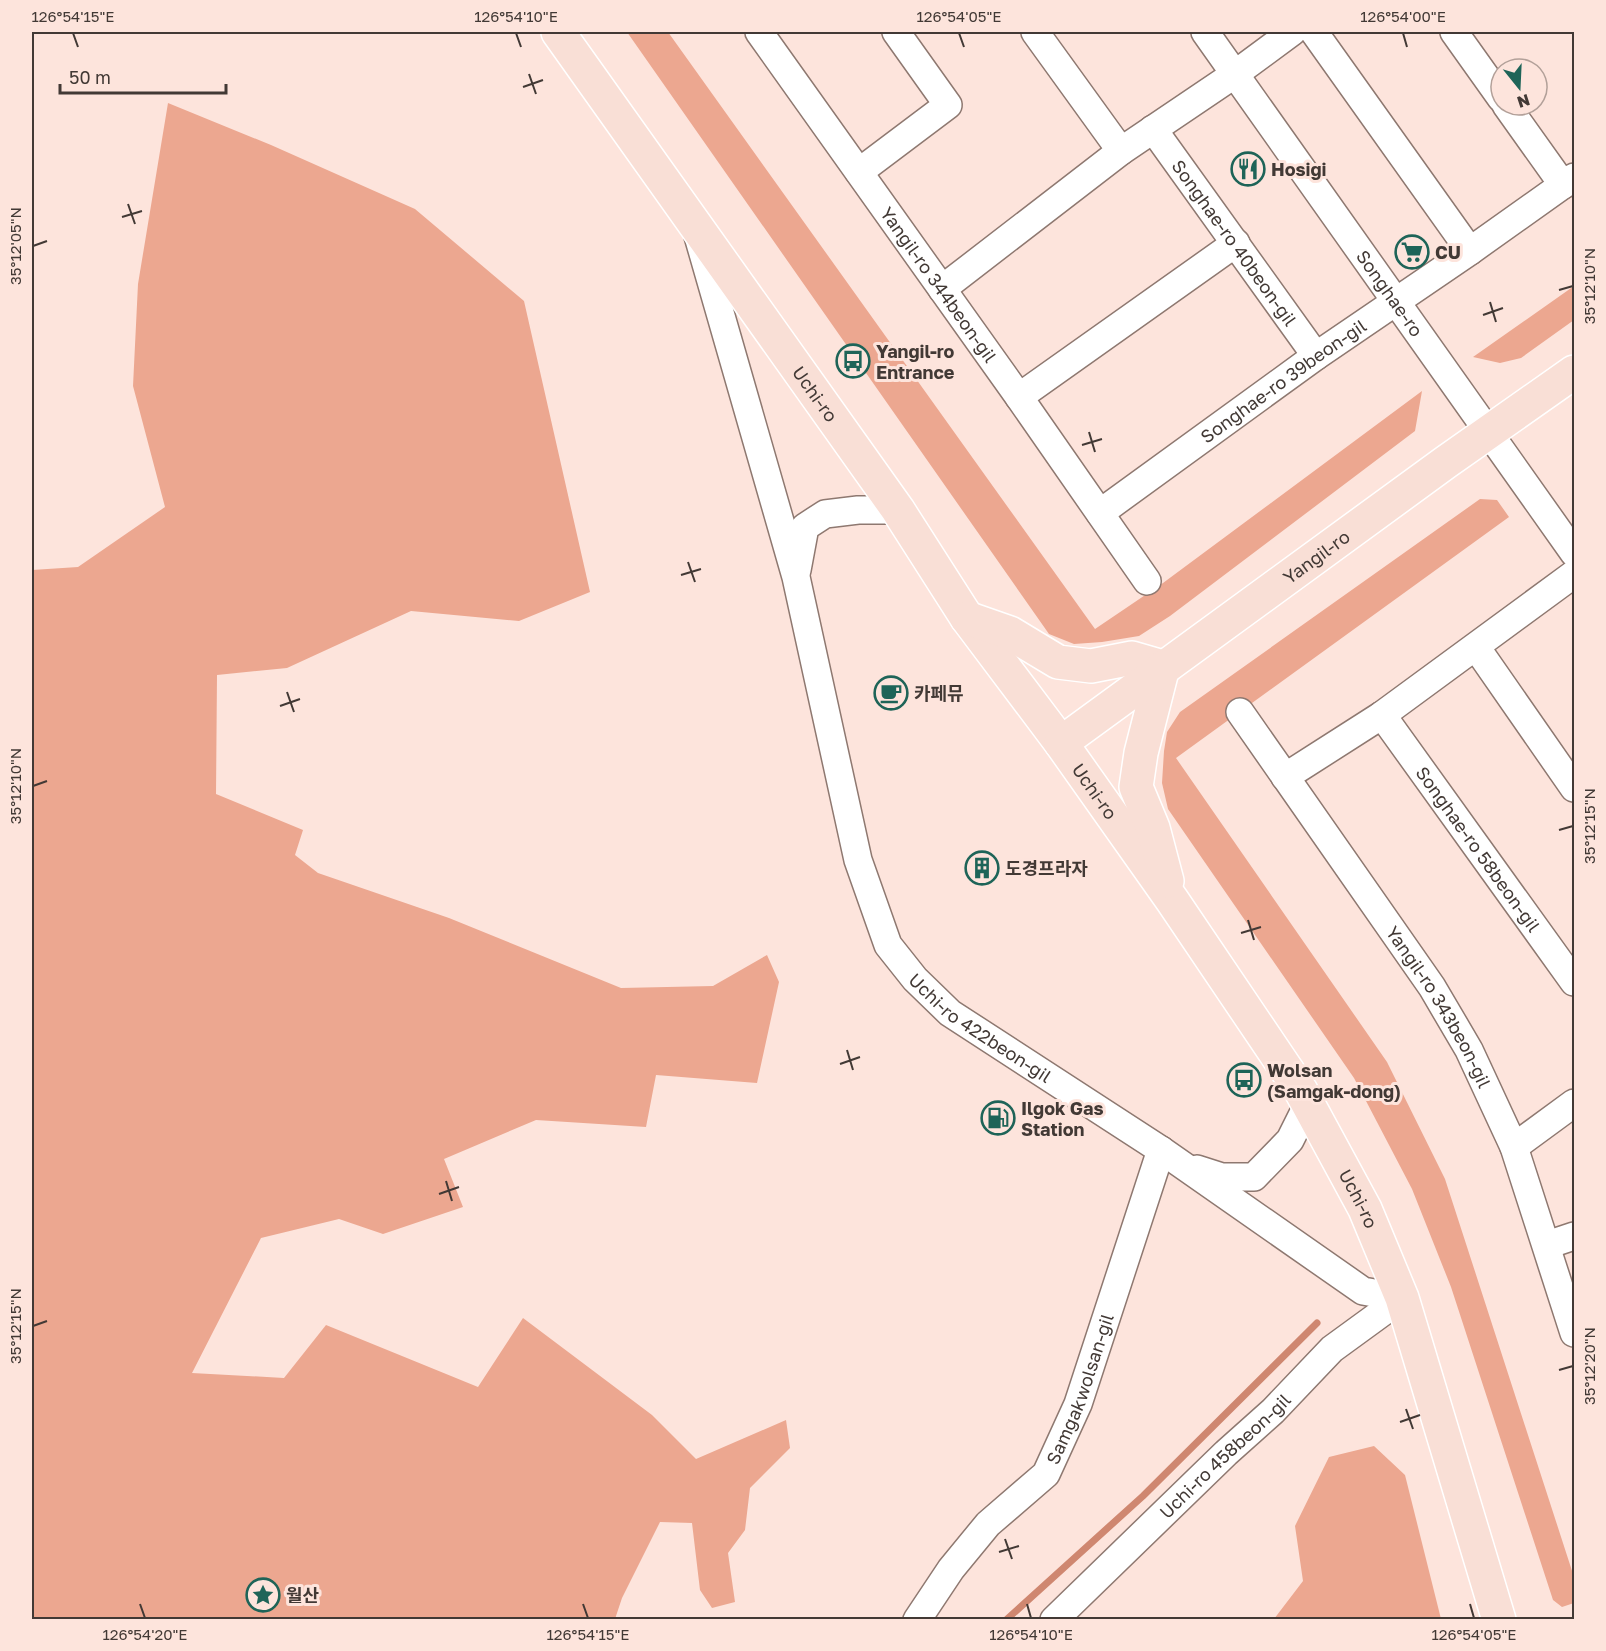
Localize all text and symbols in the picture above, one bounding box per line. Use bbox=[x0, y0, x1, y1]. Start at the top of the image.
text: 126°54'15"E bbox=[31, 7, 115, 25]
text: 126°54'10"E bbox=[474, 7, 558, 25]
text: 126°54'05"E bbox=[916, 7, 1002, 25]
text: 126°54'00"E bbox=[1360, 7, 1446, 25]
scale bar bbox=[60, 57, 226, 95]
north arrow bbox=[1489, 57, 1549, 117]
text: 50 m bbox=[69, 66, 111, 88]
text: N bbox=[1515, 90, 1533, 113]
restaurant icon: Hosigi bbox=[1230, 151, 1266, 187]
street label: Songhae-ro 40beon-gil bbox=[1168, 155, 1302, 330]
place label: Hosigi bbox=[1271, 158, 1327, 180]
street label: Yangil-ro 344beon-gil bbox=[876, 202, 1002, 367]
text: 35°12'05"N bbox=[6, 207, 24, 285]
supermarket icon: CU bbox=[1394, 234, 1430, 270]
place label: CU bbox=[1435, 241, 1461, 263]
street label: Songhae-ro bbox=[1352, 246, 1428, 341]
text: 35°12'10"N bbox=[1580, 248, 1598, 324]
street label: Songhae-ro 39beon-gil bbox=[1196, 314, 1371, 447]
place label: Yangil-ro Entrance bbox=[876, 340, 955, 383]
bus stop icon: Yangil-ro Entrance bbox=[835, 343, 871, 379]
street label: Uchi-ro bbox=[788, 362, 843, 426]
street label: Yangil-ro bbox=[1279, 525, 1354, 588]
cafe icon: 카페뮤 bbox=[873, 675, 909, 711]
place label: 카페뮤 bbox=[914, 682, 964, 704]
text: 35°12'10"N bbox=[6, 748, 24, 824]
street label: Uchi-ro bbox=[1068, 759, 1122, 823]
street label: Songhae-ro 58beon-gil bbox=[1411, 762, 1545, 936]
text: 35°12'15"N bbox=[1580, 788, 1598, 864]
building icon: 도경프라자 bbox=[964, 850, 1000, 886]
place label: 도경프라자 bbox=[1005, 857, 1088, 879]
street label: Yangil-ro 343beon-gil bbox=[1382, 922, 1496, 1091]
street label: Uchi-ro 422beon-gil bbox=[905, 968, 1056, 1087]
place label: Wolsan (Samgak-dong) bbox=[1267, 1059, 1401, 1102]
bus stop icon: Wolsan (Samgak-dong) bbox=[1226, 1062, 1262, 1098]
place label: Ilgok Gas Station bbox=[1021, 1097, 1104, 1140]
fuel station icon: Ilgok Gas Station bbox=[980, 1100, 1016, 1136]
street label: Uchi-ro bbox=[1334, 1165, 1383, 1231]
text: 35°12'15"N bbox=[6, 1288, 24, 1364]
street label: Samgakwolsan-gil bbox=[1041, 1310, 1118, 1468]
text: 35°12'20"N bbox=[1580, 1327, 1598, 1405]
street label: Uchi-ro 458beon-gil bbox=[1155, 1389, 1295, 1523]
place icon: 월산 bbox=[245, 1577, 281, 1613]
place label: 월산 bbox=[286, 1584, 320, 1606]
text: 126°54'20"E bbox=[102, 1625, 188, 1643]
text: 126°54'15"E bbox=[546, 1625, 630, 1643]
text: 126°54'10"E bbox=[989, 1625, 1073, 1643]
text: 126°54'05"E bbox=[1431, 1625, 1517, 1643]

